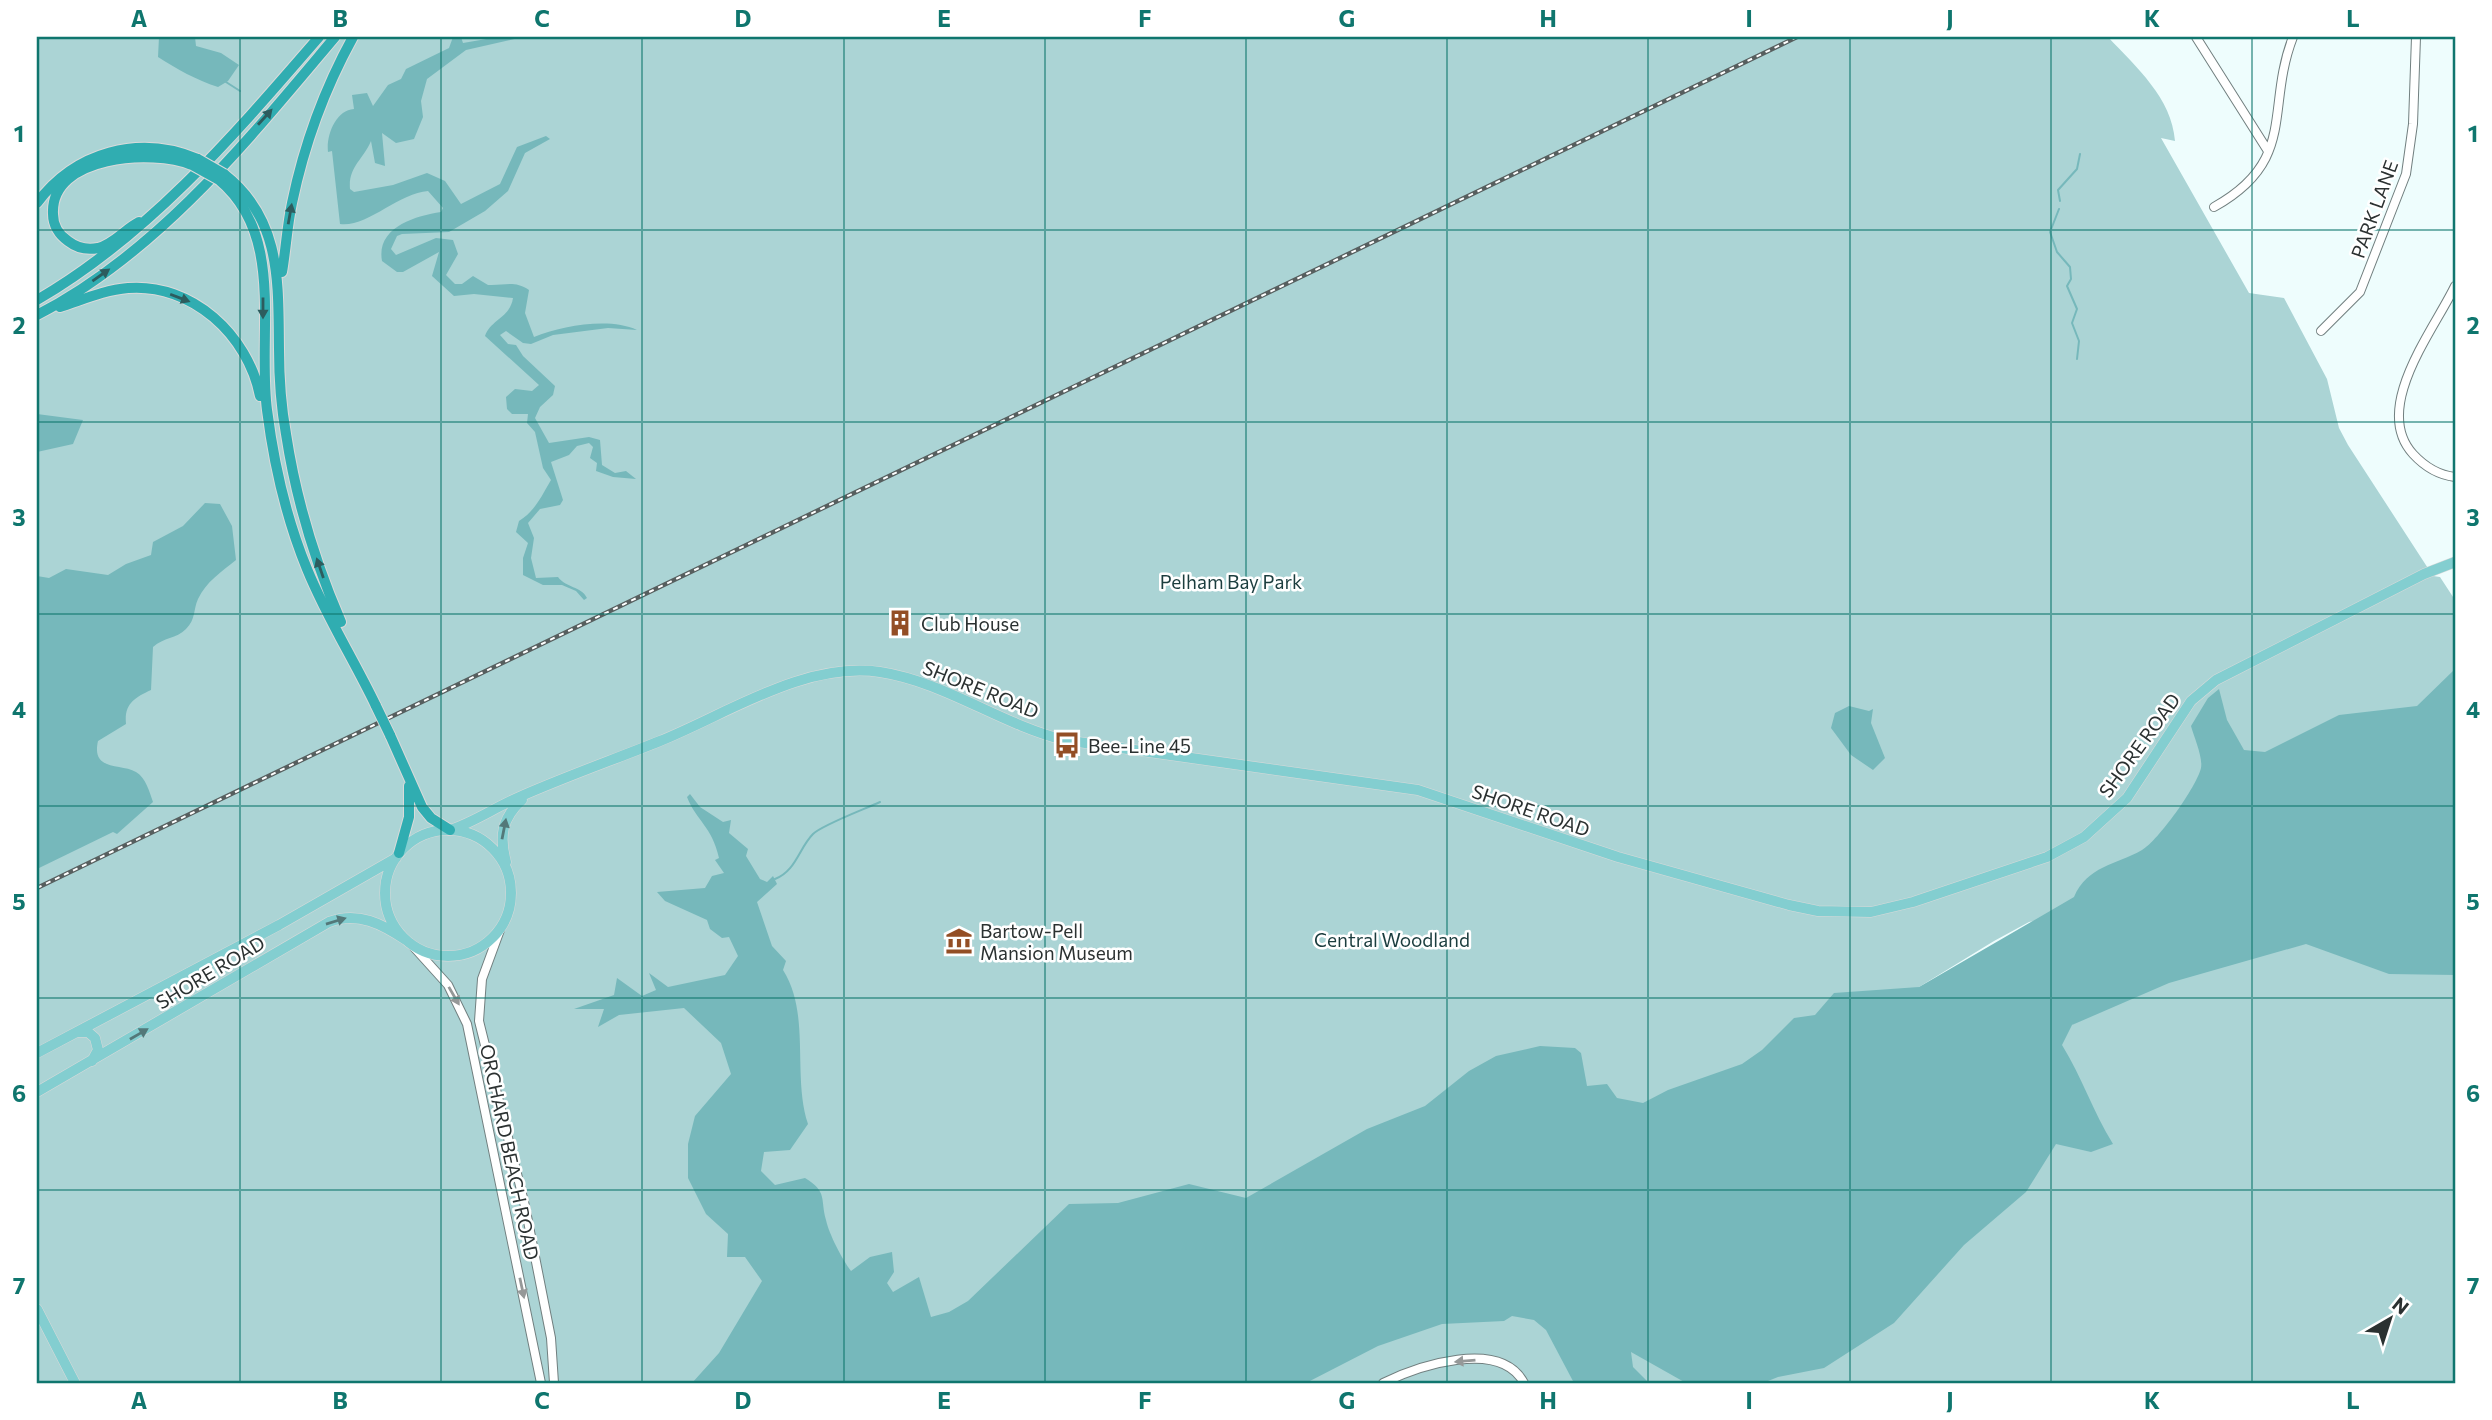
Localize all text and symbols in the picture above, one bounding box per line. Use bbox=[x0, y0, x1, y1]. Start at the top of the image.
text: A bbox=[131, 4, 148, 32]
text: B bbox=[332, 4, 348, 32]
text: C bbox=[534, 4, 550, 32]
text: D bbox=[735, 4, 752, 32]
text: E bbox=[937, 4, 951, 32]
text: F bbox=[1138, 4, 1152, 32]
text: G bbox=[1339, 4, 1355, 32]
text: H bbox=[1539, 4, 1557, 32]
text: I bbox=[1745, 4, 1753, 32]
text: J bbox=[1946, 4, 1954, 32]
text: K bbox=[2144, 4, 2160, 32]
text: L bbox=[2346, 4, 2360, 32]
one-way arrow bbox=[257, 109, 272, 126]
text: 1 bbox=[14, 119, 24, 147]
text: 1 bbox=[2468, 119, 2478, 147]
street label: PARK LANE bbox=[2346, 157, 2402, 261]
one-way arrow bbox=[285, 203, 296, 225]
one-way arrow bbox=[92, 268, 110, 282]
one-way arrow bbox=[170, 292, 191, 303]
one-way arrow bbox=[257, 297, 269, 319]
text: 2 bbox=[12, 311, 26, 339]
text: 2 bbox=[2466, 311, 2480, 339]
text: 3 bbox=[12, 503, 26, 531]
text: 3 bbox=[2466, 503, 2480, 531]
one-way arrow bbox=[314, 557, 325, 578]
park label: Pelham Bay Park bbox=[1160, 570, 1302, 593]
building icon: Club House bbox=[885, 608, 915, 638]
place label: Club House bbox=[921, 612, 1019, 635]
street label: SHORE ROAD bbox=[920, 655, 1042, 723]
street label: SHORE ROAD bbox=[2094, 688, 2184, 802]
text: 4 bbox=[12, 695, 26, 723]
text: 4 bbox=[2466, 695, 2480, 723]
bus stop icon: Bee-Line 45 bbox=[1052, 730, 1082, 760]
place label: Bee-Line 45 bbox=[1088, 734, 1191, 757]
street label: SHORE ROAD bbox=[1469, 779, 1593, 841]
one-way arrow bbox=[499, 818, 510, 840]
text: 5 bbox=[12, 887, 26, 915]
text: 5 bbox=[2466, 887, 2480, 915]
one-way arrow bbox=[325, 915, 346, 925]
place label: Bartow-Pell Mansion Museum bbox=[980, 919, 1133, 964]
museum icon: Bartow-Pell Mansion Museum bbox=[944, 926, 974, 956]
park label: Central Woodland bbox=[1314, 928, 1470, 951]
street label: SHORE ROAD bbox=[151, 930, 269, 1014]
one-way arrow bbox=[448, 986, 461, 1005]
one-way arrow bbox=[129, 1028, 148, 1040]
street label: ORCHARD BEACH ROAD bbox=[476, 1042, 544, 1262]
text: 6 bbox=[12, 1079, 26, 1107]
text: 6 bbox=[2466, 1079, 2480, 1107]
text: 7 bbox=[13, 1271, 25, 1299]
text: 7 bbox=[2467, 1271, 2479, 1299]
one-way arrow bbox=[517, 1277, 528, 1299]
north arrow bbox=[2356, 1284, 2426, 1354]
text: N bbox=[2388, 1292, 2414, 1319]
one-way arrow bbox=[1454, 1356, 1476, 1367]
text: A bbox=[131, 1386, 148, 1414]
text: B bbox=[332, 1386, 348, 1414]
text: C bbox=[534, 1386, 550, 1414]
text: D bbox=[735, 1386, 752, 1414]
text: E bbox=[937, 1386, 951, 1414]
text: F bbox=[1138, 1386, 1152, 1414]
text: G bbox=[1339, 1386, 1355, 1414]
text: H bbox=[1539, 1386, 1557, 1414]
text: I bbox=[1745, 1386, 1753, 1414]
text: J bbox=[1946, 1386, 1954, 1414]
text: K bbox=[2144, 1386, 2160, 1414]
text: L bbox=[2346, 1386, 2360, 1414]

